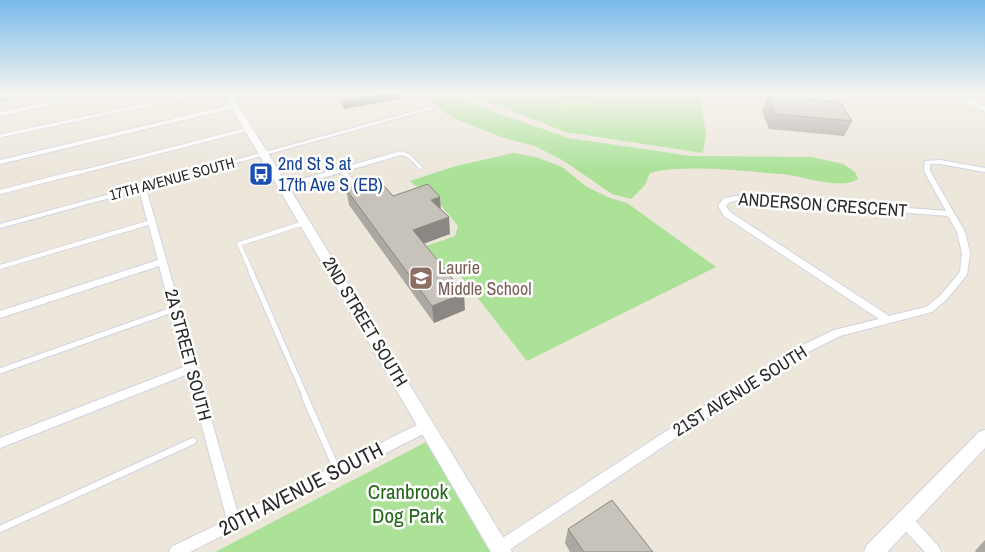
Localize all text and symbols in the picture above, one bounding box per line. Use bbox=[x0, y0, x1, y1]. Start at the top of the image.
place label: 2nd St S at 17th Ave S (EB) bbox=[278, 151, 383, 197]
street label: 17TH AVENUE SOUTH bbox=[107, 152, 237, 205]
bus stop icon: 2nd St S at 17th Ave S (EB) bbox=[248, 161, 274, 187]
street label: ANDERSON CRESCENT bbox=[737, 186, 908, 223]
street label: 2ND STREET SOUTH bbox=[317, 252, 414, 391]
place label: Laurie Middle School bbox=[438, 255, 532, 301]
school or university icon: Laurie Middle School bbox=[408, 265, 434, 291]
street label: 2A STREET SOUTH bbox=[159, 286, 218, 423]
street label: 21ST AVENUE SOUTH bbox=[668, 339, 812, 442]
street label: 20TH AVENUE SOUTH bbox=[214, 435, 388, 542]
park label: Cranbrook Dog Park bbox=[368, 477, 449, 530]

